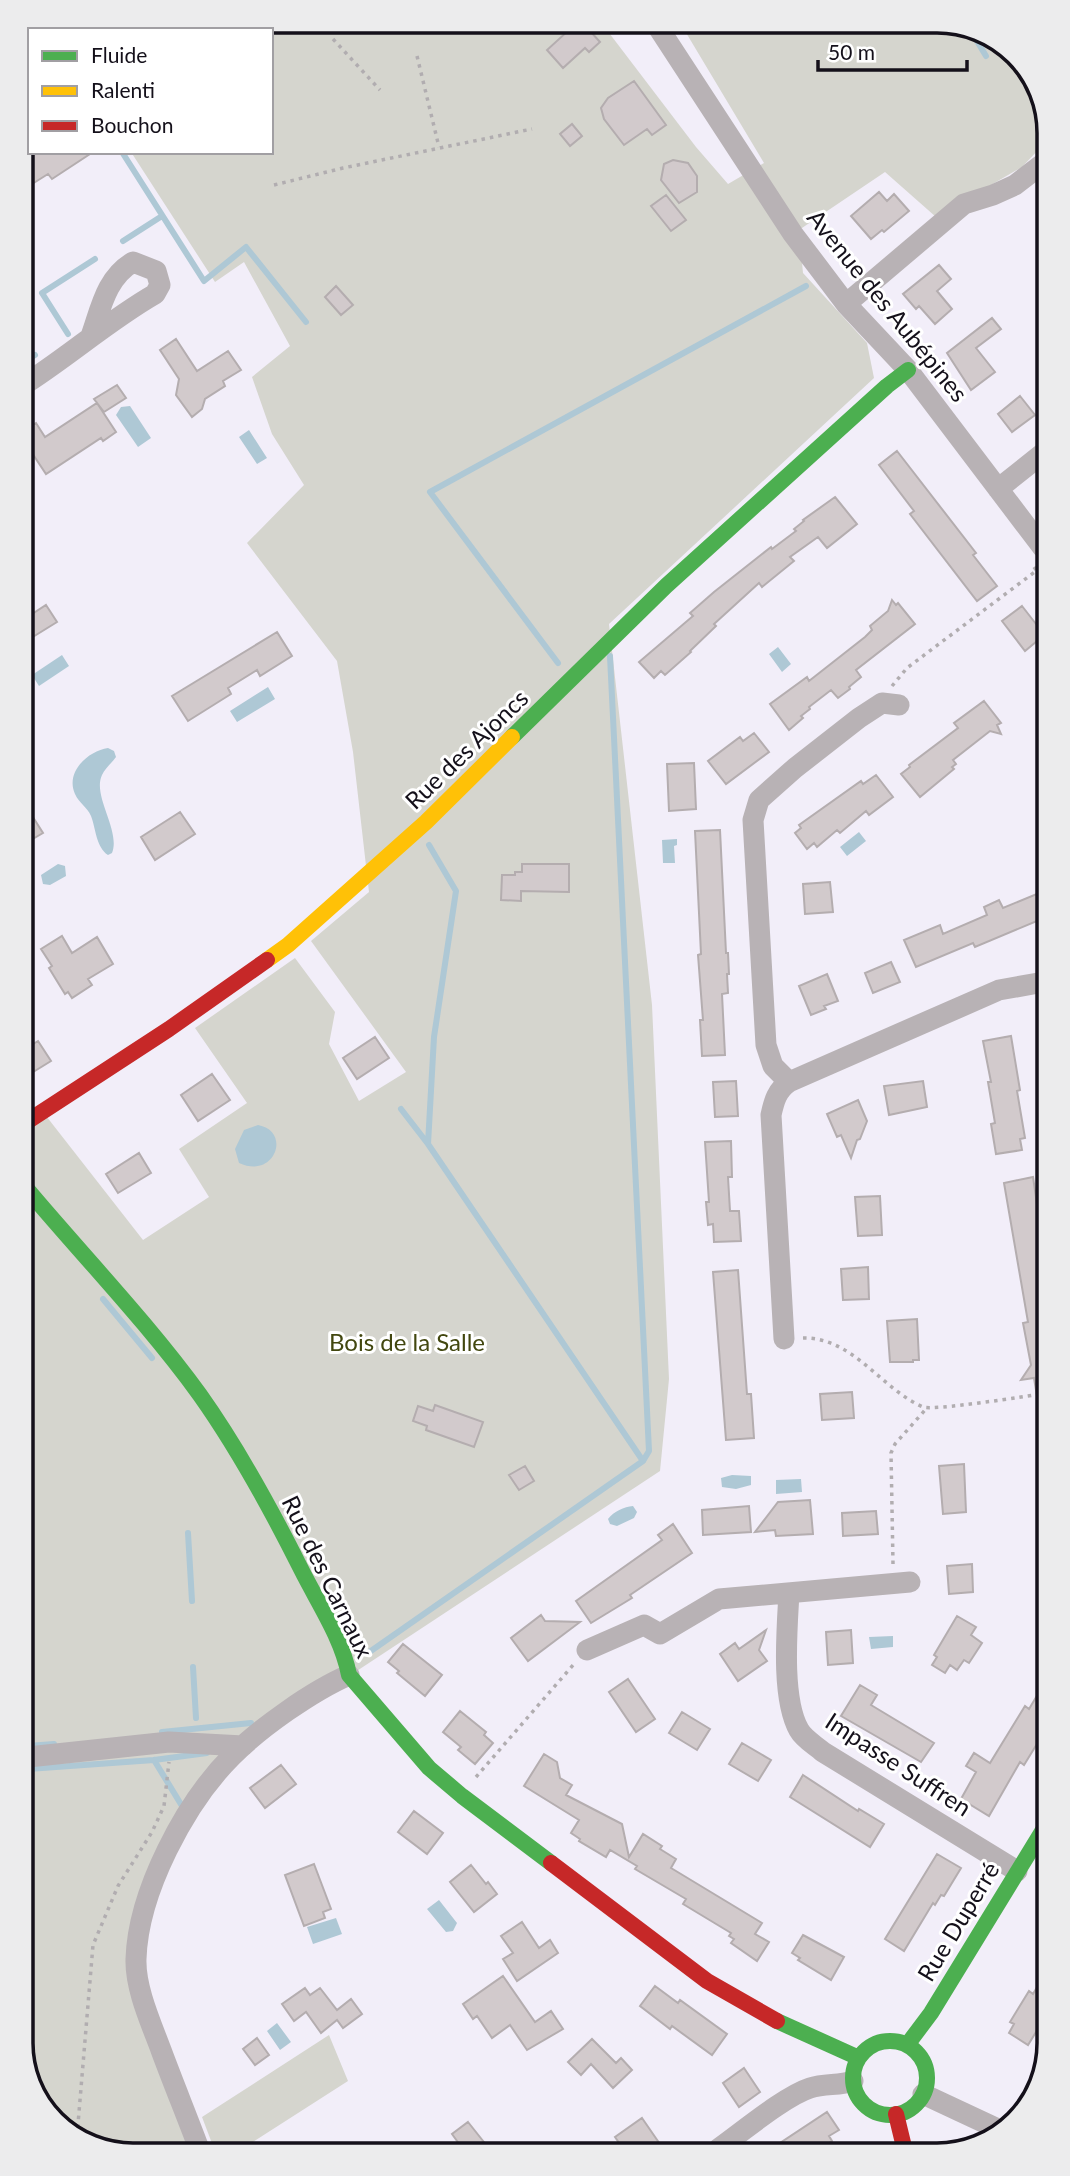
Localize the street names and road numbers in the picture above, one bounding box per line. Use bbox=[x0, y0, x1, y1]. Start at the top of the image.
street label: Avenue des Aubépines bbox=[802, 203, 975, 407]
street label: Rue des Ajoncs bbox=[399, 683, 533, 815]
street label: Rue des Carnaux bbox=[277, 1491, 380, 1662]
street label: Impasse Suffren bbox=[821, 1706, 977, 1822]
street label: Rue Duperré bbox=[911, 1856, 1005, 1986]

